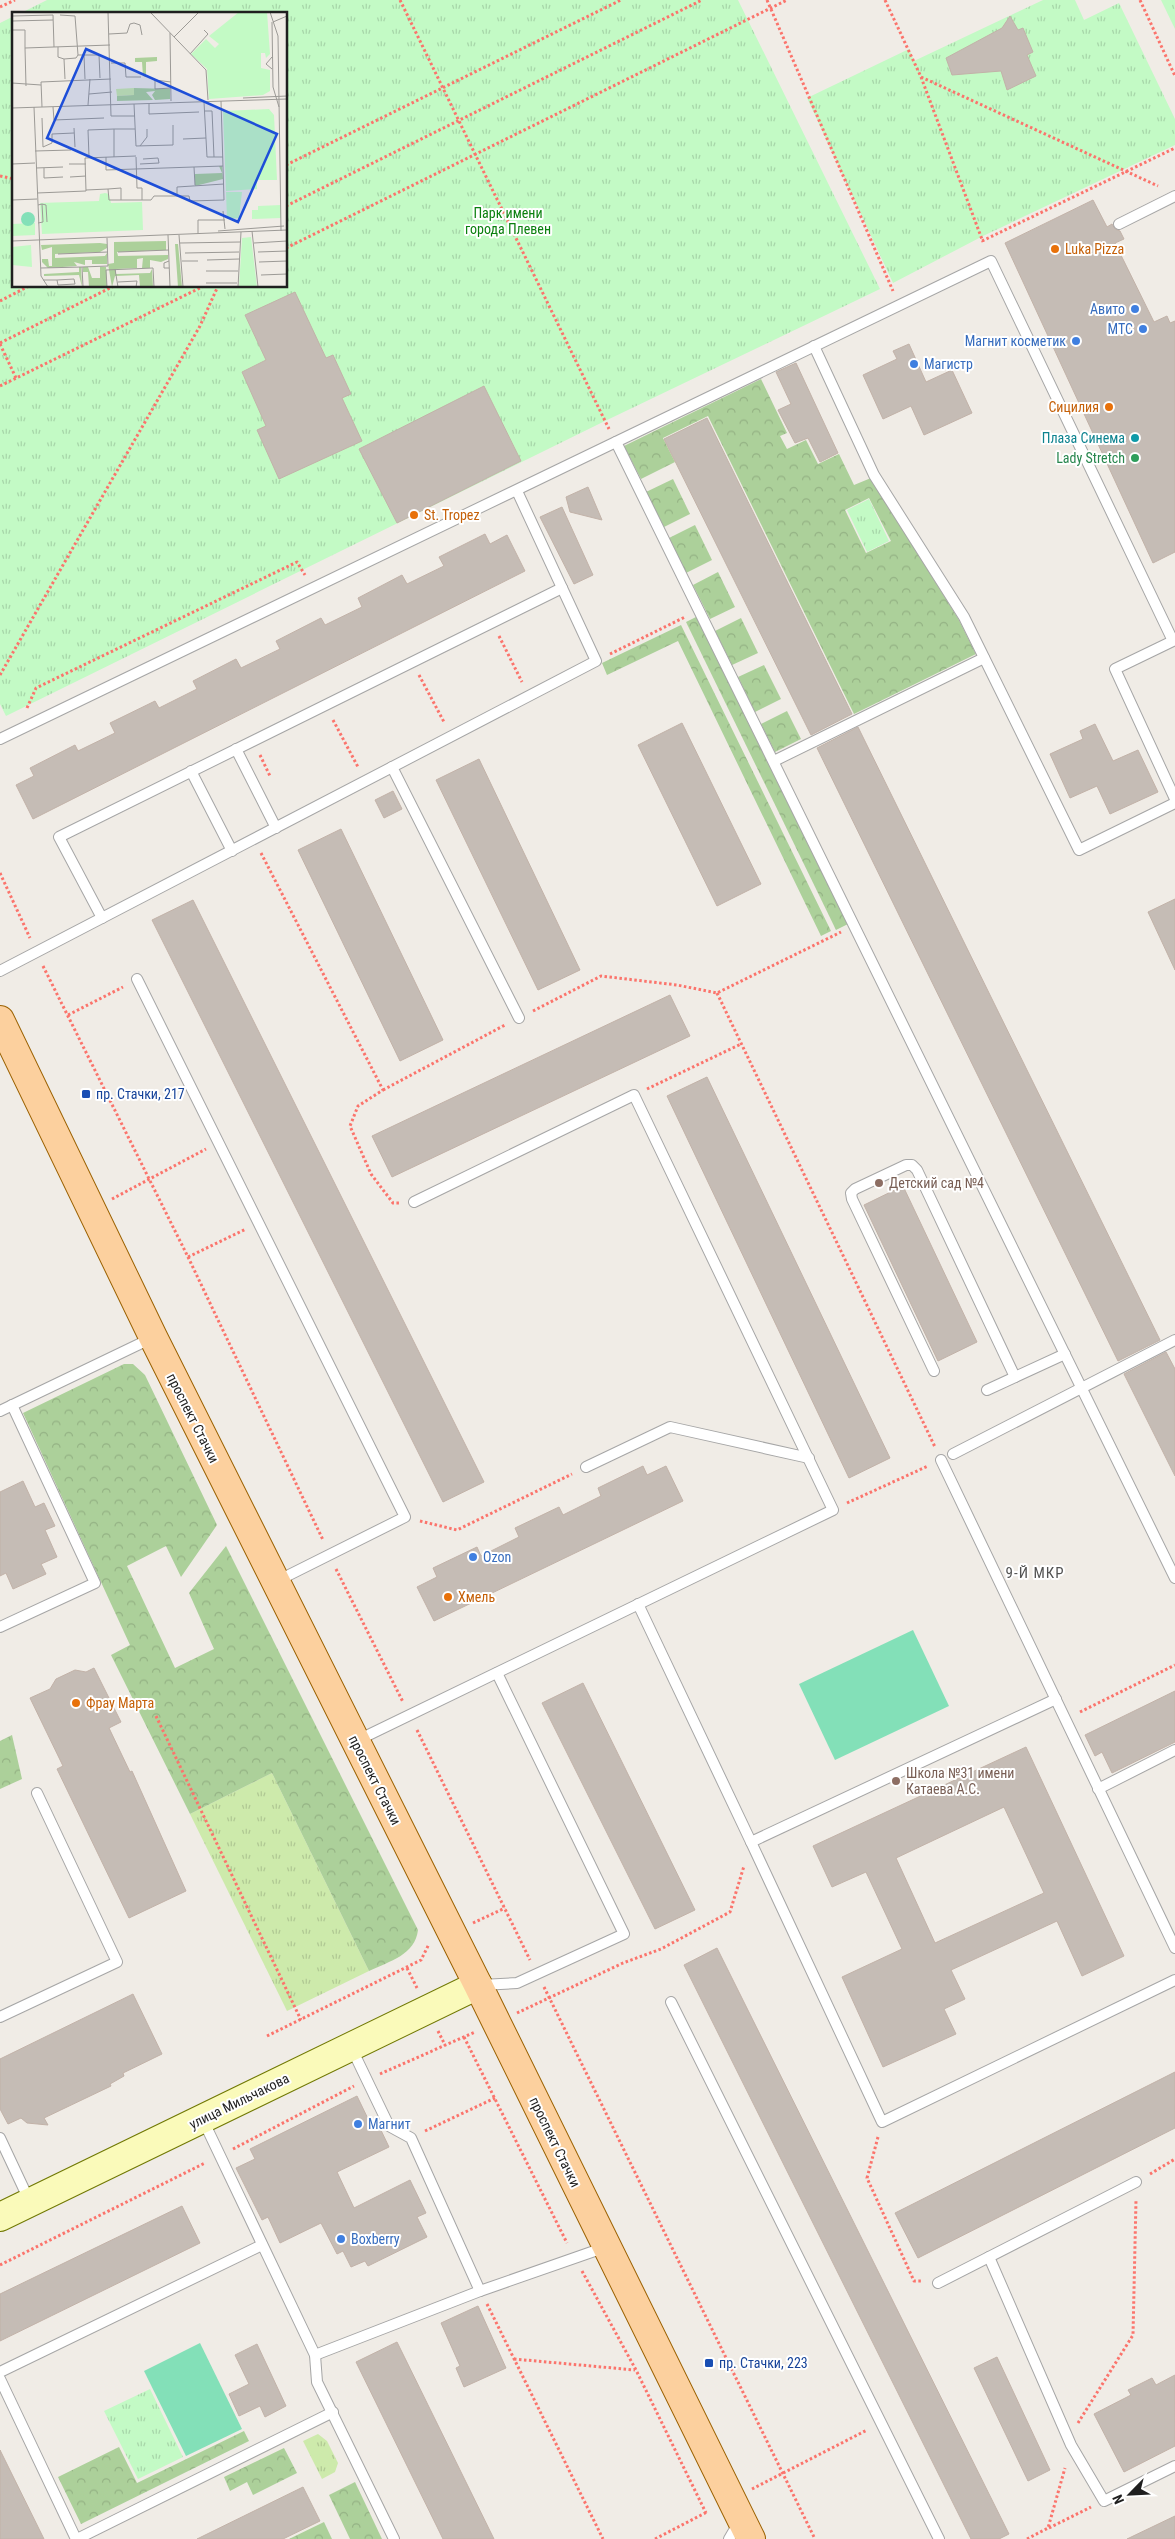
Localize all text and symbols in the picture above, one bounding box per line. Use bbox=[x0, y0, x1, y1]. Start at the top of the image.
inset map bbox=[12, 12, 288, 288]
park label: Парк имени города Плевен bbox=[465, 205, 551, 237]
place label: Luka Pizza bbox=[1065, 241, 1124, 257]
marker: Luka Pizza bbox=[1049, 243, 1061, 255]
place label: Авито bbox=[1090, 301, 1125, 317]
marker: Авито bbox=[1129, 303, 1141, 315]
place label: МТС bbox=[1108, 321, 1133, 337]
marker: МТС bbox=[1137, 323, 1149, 335]
place label: Магнит косметик bbox=[965, 333, 1066, 349]
marker: Магнит косметик bbox=[1070, 335, 1082, 347]
place label: Магистр bbox=[924, 356, 973, 372]
marker: Магистр bbox=[908, 358, 920, 370]
place label: Сицилия bbox=[1048, 399, 1099, 415]
marker: Сицилия bbox=[1103, 401, 1115, 413]
place label: Плаза Синема bbox=[1042, 430, 1125, 446]
marker: Плаза Синема bbox=[1129, 432, 1141, 444]
place label: Lady Stretch bbox=[1056, 450, 1125, 466]
marker: Lady Stretch bbox=[1129, 452, 1141, 464]
place label: St. Tropez bbox=[424, 507, 480, 523]
marker: St. Tropez bbox=[408, 509, 420, 521]
place label: пр. Стачки, 217 bbox=[96, 1086, 185, 1102]
marker: пр. Стачки, 217 bbox=[80, 1088, 92, 1100]
place label: Детский сад №4 bbox=[889, 1175, 984, 1191]
marker: Детский сад №4 bbox=[873, 1177, 885, 1189]
street label: проспект Стачки bbox=[164, 1371, 222, 1465]
place label: Ozon bbox=[483, 1549, 511, 1565]
marker: Ozon bbox=[467, 1551, 479, 1563]
district label: 9-Й МКР bbox=[1006, 1564, 1064, 1582]
place label: Хмель bbox=[458, 1589, 495, 1605]
marker: Хмель bbox=[442, 1591, 454, 1603]
place label: Фрау Марта bbox=[86, 1695, 154, 1711]
marker: Фрау Марта bbox=[70, 1697, 82, 1709]
street label: проспект Стачки bbox=[346, 1733, 404, 1827]
place label: Школа №31 имени Катаева А.С. bbox=[906, 1765, 1014, 1797]
marker: Школа №31 имени Катаева А.С. bbox=[890, 1775, 902, 1787]
street label: улица Мильчакова bbox=[186, 2070, 292, 2132]
street label: проспект Стачки bbox=[526, 2094, 584, 2190]
place label: Магнит bbox=[368, 2116, 411, 2132]
marker: Магнит bbox=[352, 2118, 364, 2130]
place label: Boxberry bbox=[351, 2231, 400, 2247]
marker: Boxberry bbox=[335, 2233, 347, 2245]
place label: пр. Стачки, 223 bbox=[719, 2355, 808, 2371]
marker: пр. Стачки, 223 bbox=[703, 2357, 715, 2369]
north arrow bbox=[1105, 2469, 1155, 2519]
text: N bbox=[1109, 2492, 1127, 2506]

